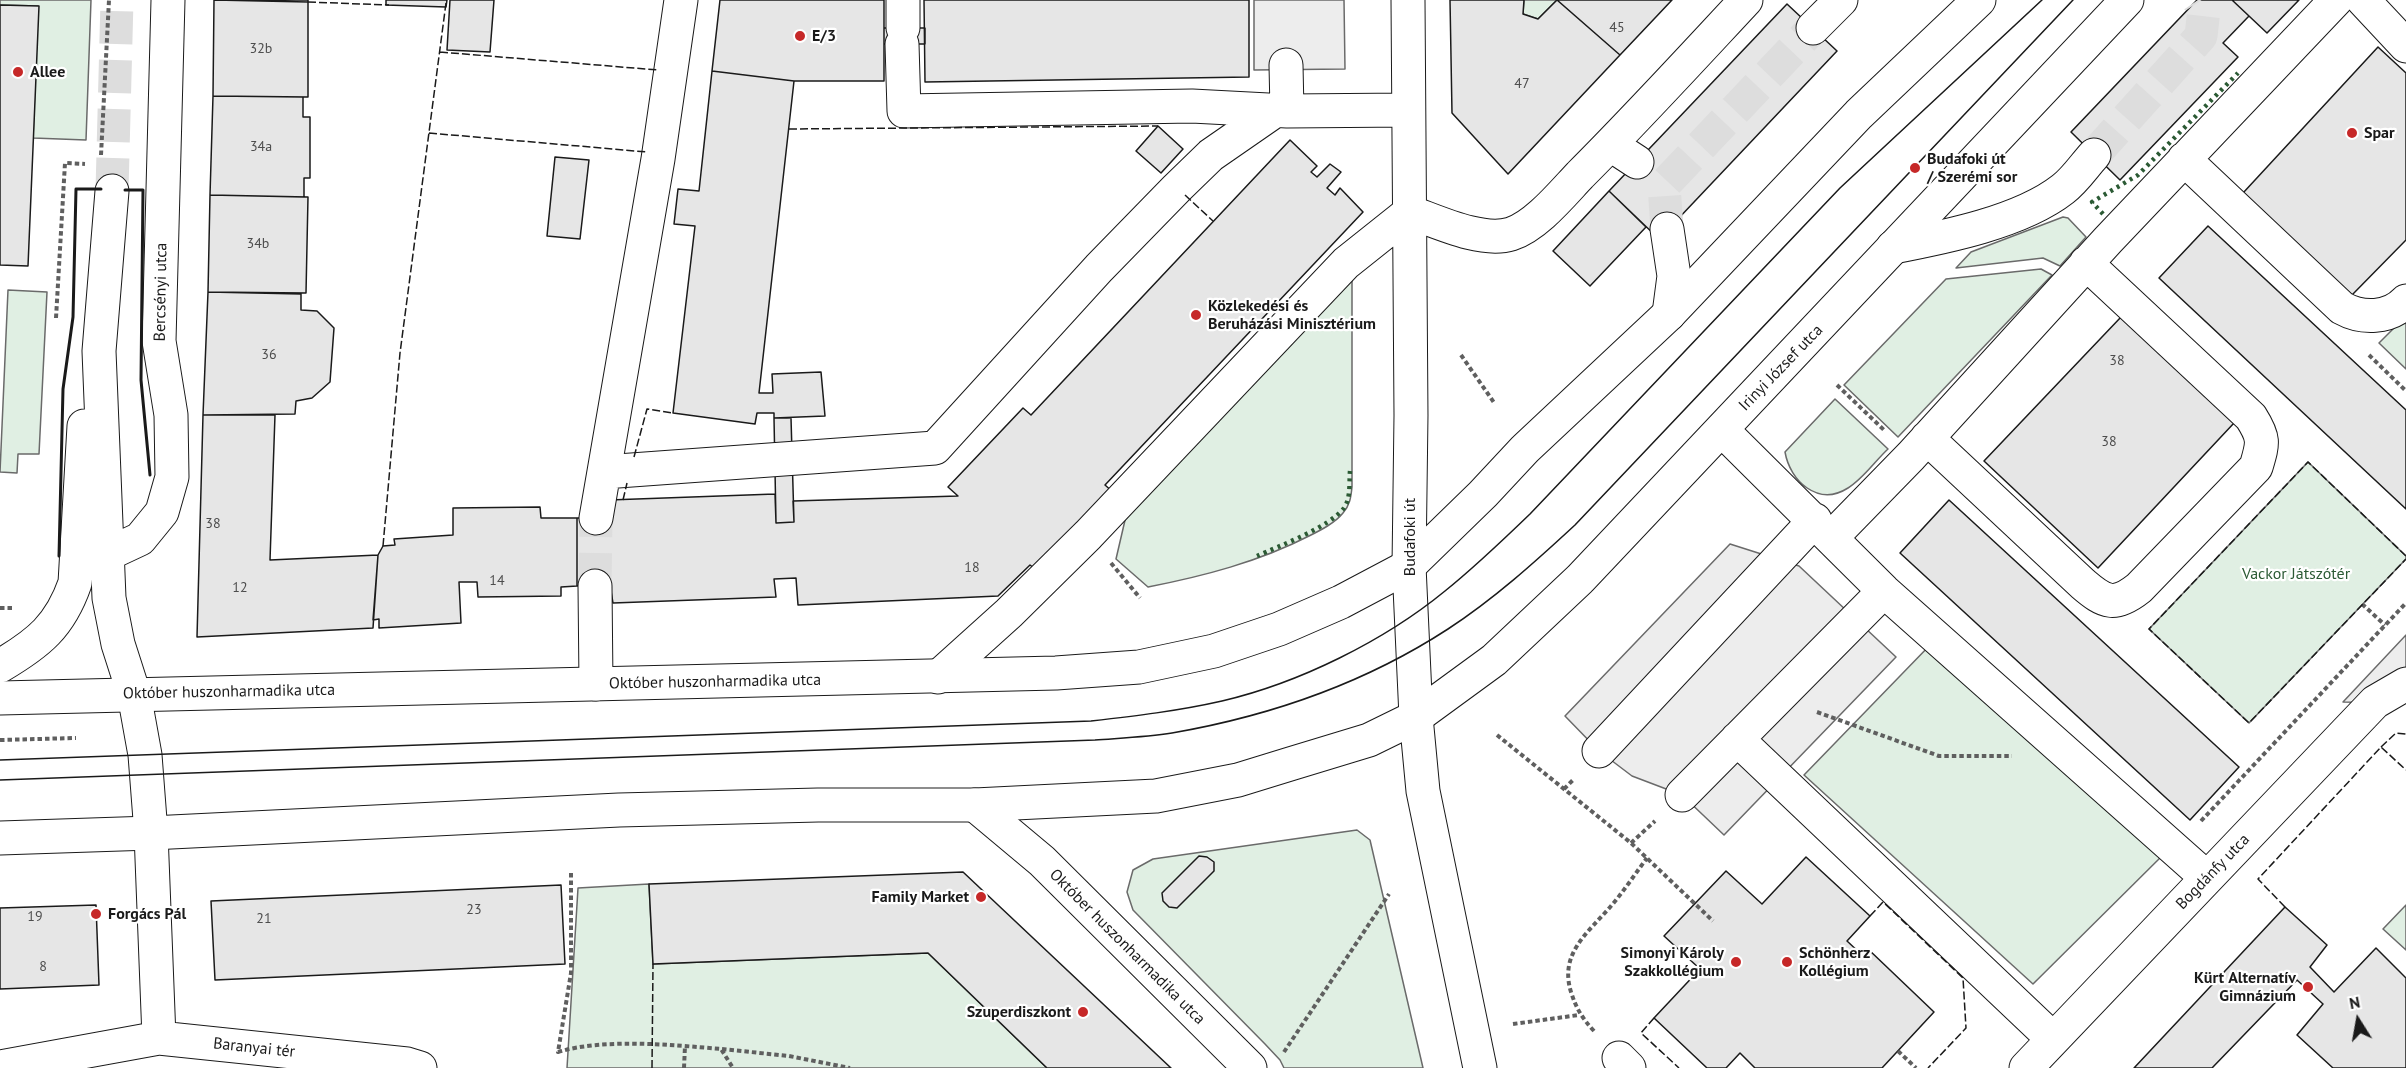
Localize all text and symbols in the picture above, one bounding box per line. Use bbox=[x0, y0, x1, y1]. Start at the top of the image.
house number: 45 bbox=[1609, 20, 1625, 36]
place label: E/3 bbox=[812, 26, 836, 46]
marker: E/3 bbox=[793, 29, 807, 43]
house number: 32b bbox=[250, 41, 272, 57]
place label: Allee bbox=[30, 62, 65, 82]
marker: Allee bbox=[11, 65, 25, 79]
house number: 47 bbox=[1514, 76, 1530, 92]
place label: Spar bbox=[2364, 123, 2395, 143]
marker: Spar bbox=[2345, 126, 2359, 140]
house number: 34a bbox=[250, 139, 272, 155]
place label: Budafoki út / Szerémi sor bbox=[1927, 149, 2017, 187]
marker: Budafoki út / Szerémi sor bbox=[1908, 161, 1922, 175]
house number: 34b bbox=[247, 236, 269, 252]
street label: Bercsényi utca bbox=[151, 242, 171, 342]
place label: Közlekedési és Beruházási Minisztérium bbox=[1208, 296, 1376, 334]
marker: Közlekedési és Beruházási Minisztérium bbox=[1189, 308, 1203, 322]
street label: Irinyi József utca bbox=[1735, 321, 1827, 415]
house number: 36 bbox=[261, 347, 277, 363]
house number: 38 bbox=[2109, 353, 2125, 369]
house number: 38 bbox=[2101, 434, 2117, 450]
street label: Budafoki út bbox=[1400, 498, 1420, 576]
house number: 38 bbox=[205, 516, 221, 532]
house number: 18 bbox=[964, 560, 980, 576]
park label: Vackor Játszótér bbox=[2242, 564, 2350, 584]
house number: 14 bbox=[489, 573, 505, 589]
house number: 12 bbox=[232, 580, 248, 596]
street label: Október huszonharmadika utca bbox=[609, 671, 821, 693]
street label: Október huszonharmadika utca bbox=[123, 681, 335, 703]
street label: Bogdánfy utca bbox=[2172, 830, 2254, 914]
street label: Október huszonharmadika utca bbox=[1045, 865, 1209, 1029]
place label: Family Market bbox=[872, 887, 969, 907]
marker: Family Market bbox=[974, 890, 988, 904]
house number: 23 bbox=[466, 902, 482, 918]
place label: Forgács Pál bbox=[108, 904, 186, 924]
marker: Forgács Pál bbox=[89, 907, 103, 921]
house number: 19 bbox=[27, 909, 43, 925]
house number: 21 bbox=[256, 911, 272, 927]
place label: Simonyi Károly Szakkollégium bbox=[1621, 943, 1724, 981]
place label: Schönherz Kollégium bbox=[1799, 943, 1870, 981]
marker: Simonyi Károly Szakkollégium bbox=[1729, 955, 1743, 969]
marker: Schönherz Kollégium bbox=[1780, 955, 1794, 969]
house number: 8 bbox=[39, 959, 47, 975]
place label: Kürt Alternatív Gimnázium bbox=[2194, 968, 2296, 1006]
marker: Kürt Alternatív Gimnázium bbox=[2301, 980, 2315, 994]
north arrow bbox=[2328, 990, 2388, 1050]
text: N bbox=[2347, 992, 2362, 1013]
place label: Szuperdiszkont bbox=[967, 1002, 1071, 1022]
marker: Szuperdiszkont bbox=[1076, 1005, 1090, 1019]
street label: Baranyai tér bbox=[212, 1034, 296, 1062]

